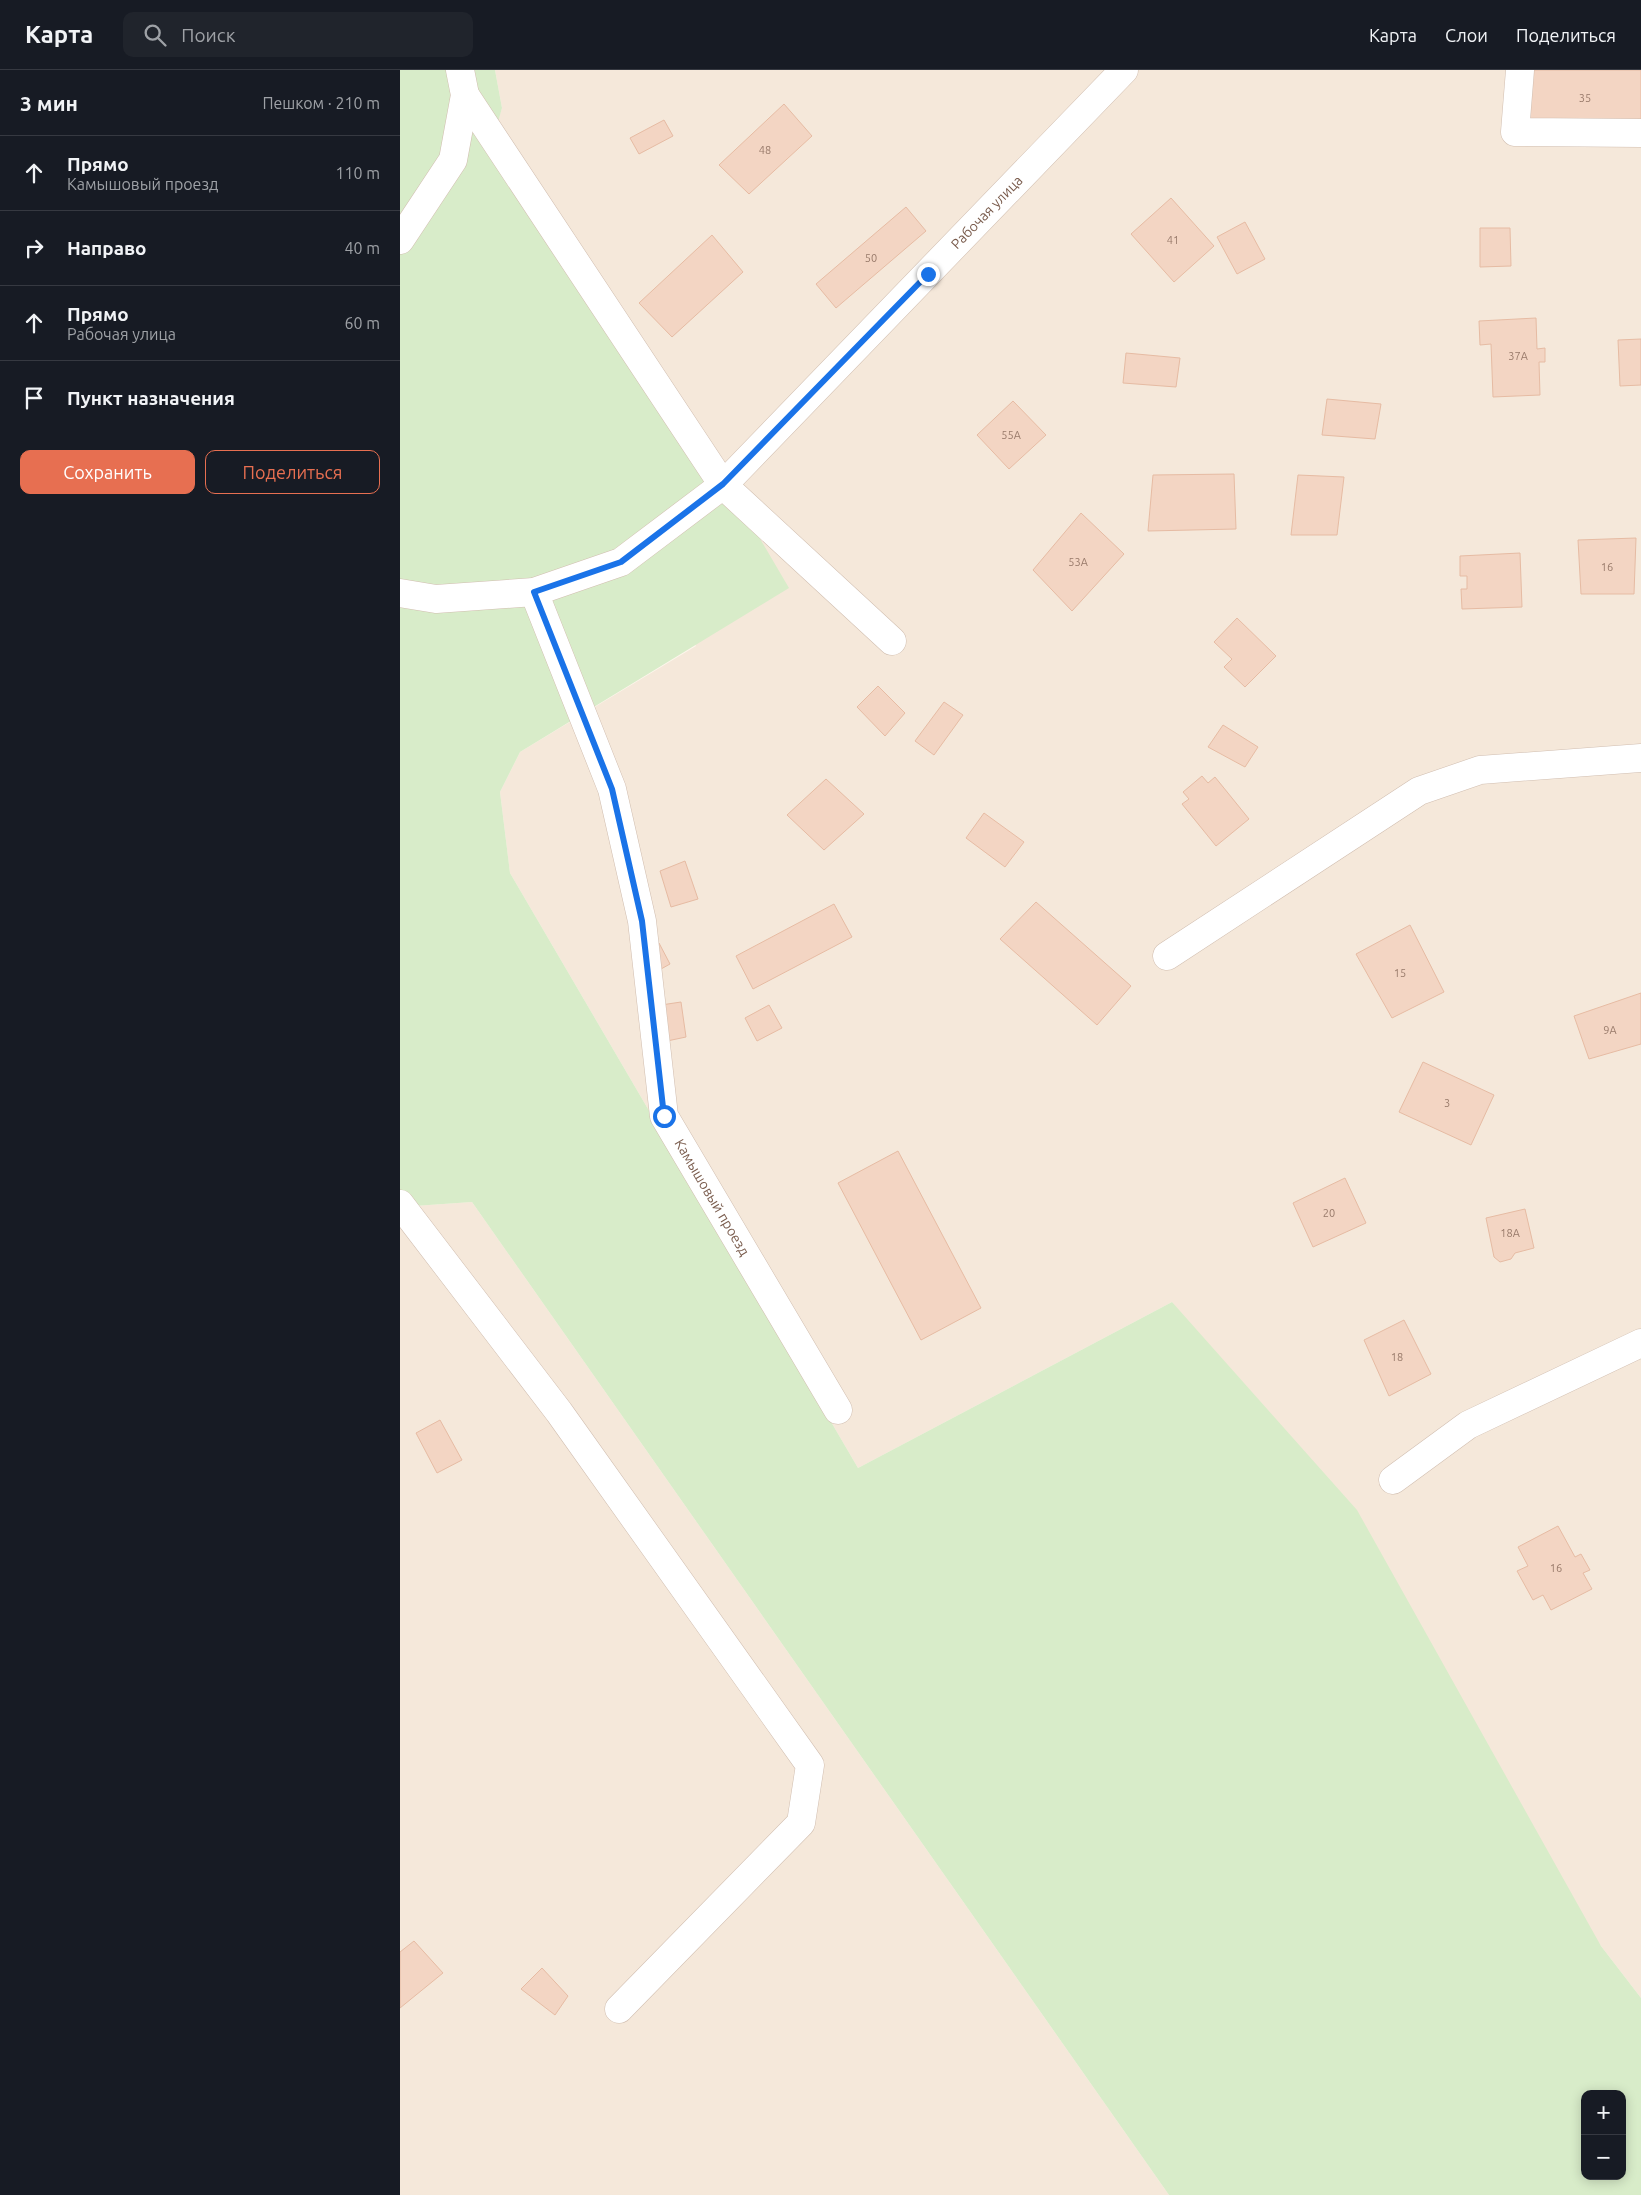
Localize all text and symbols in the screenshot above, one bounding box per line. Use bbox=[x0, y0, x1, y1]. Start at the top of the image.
search box bbox=[123, 12, 473, 57]
text: Карта bbox=[25, 21, 93, 48]
icon: search bbox=[141, 21, 169, 49]
text: Поиск bbox=[181, 24, 235, 46]
text: Карта bbox=[1369, 25, 1417, 45]
text: Слои bbox=[1445, 25, 1488, 45]
text: Поделиться bbox=[1516, 25, 1616, 45]
text: 3 мин bbox=[20, 91, 78, 115]
house number: 35 bbox=[1579, 92, 1591, 104]
text: Пешком · 210 m bbox=[262, 94, 380, 112]
house number: 48 bbox=[759, 144, 771, 156]
text: Прямо bbox=[67, 153, 129, 175]
icon: ahead bbox=[20, 159, 48, 187]
text: 110 m bbox=[335, 164, 380, 182]
street label: Рабочая улица bbox=[948, 172, 1026, 252]
text: Камышовый проезд bbox=[67, 175, 218, 193]
icon: right bbox=[20, 234, 48, 262]
house number: 41 bbox=[1167, 234, 1179, 246]
text: Направо bbox=[67, 237, 147, 259]
text: 40 m bbox=[344, 239, 380, 257]
house number: 50 bbox=[865, 252, 877, 264]
route end bbox=[917, 263, 940, 286]
text: Прямо bbox=[67, 303, 129, 325]
icon: ahead bbox=[20, 309, 48, 337]
text: 60 m bbox=[344, 314, 380, 332]
text: Рабочая улица bbox=[67, 325, 176, 343]
house number: 37А bbox=[1508, 350, 1529, 362]
icon: arrive bbox=[20, 384, 48, 412]
text: Пункт назначения bbox=[67, 387, 235, 409]
house number: 55А bbox=[1001, 429, 1022, 441]
button: Сохранить bbox=[20, 450, 195, 494]
button: Поделиться bbox=[205, 450, 380, 494]
house number: 53А bbox=[1068, 556, 1089, 568]
house number: 16 bbox=[1601, 561, 1613, 573]
house number: 15 bbox=[1394, 967, 1406, 979]
house number: 9А bbox=[1603, 1024, 1618, 1036]
house number: 3 bbox=[1444, 1097, 1450, 1109]
route start bbox=[653, 1105, 676, 1128]
street label: Камышовый проезд bbox=[671, 1136, 753, 1259]
house number: 20 bbox=[1323, 1207, 1335, 1219]
house number: 18А bbox=[1500, 1227, 1521, 1239]
house number: 18 bbox=[1391, 1351, 1403, 1363]
house number: 16 bbox=[1550, 1562, 1562, 1574]
map controls bbox=[1581, 2090, 1626, 2180]
button: + bbox=[1581, 2090, 1626, 2135]
button: − bbox=[1581, 2135, 1626, 2180]

